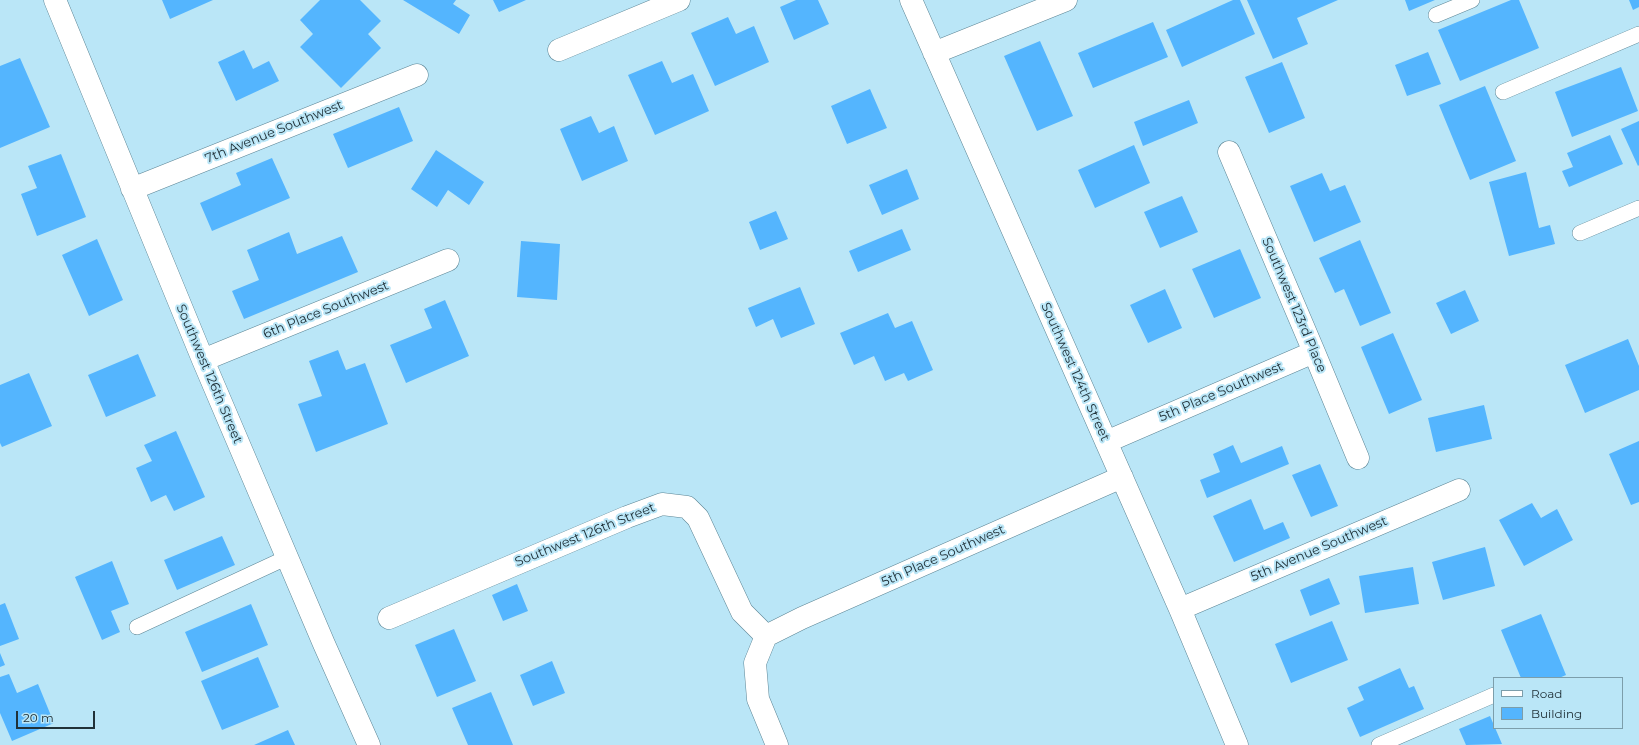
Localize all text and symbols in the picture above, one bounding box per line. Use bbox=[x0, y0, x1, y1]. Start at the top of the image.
street label: 7th Avenue Southwest bbox=[203, 97, 345, 167]
street label: Southwest 123rd Place bbox=[1258, 235, 1330, 375]
street label: 6th Place Southwest bbox=[261, 278, 391, 342]
street label: Southwest 124th Street bbox=[1037, 300, 1113, 444]
street label: Southwest 126th Street bbox=[173, 302, 245, 446]
street label: 5th Place Southwest bbox=[1157, 359, 1285, 425]
street label: Southwest 126th Street bbox=[513, 500, 657, 570]
street label: 5th Avenue Southwest bbox=[1248, 513, 1390, 585]
street label: 5th Place Southwest bbox=[879, 522, 1007, 590]
legend bbox=[1493, 677, 1623, 729]
text: Road bbox=[1531, 686, 1562, 701]
scale bar bbox=[18, 703, 97, 729]
text: Building bbox=[1531, 706, 1582, 721]
text: 20 m bbox=[23, 710, 54, 725]

